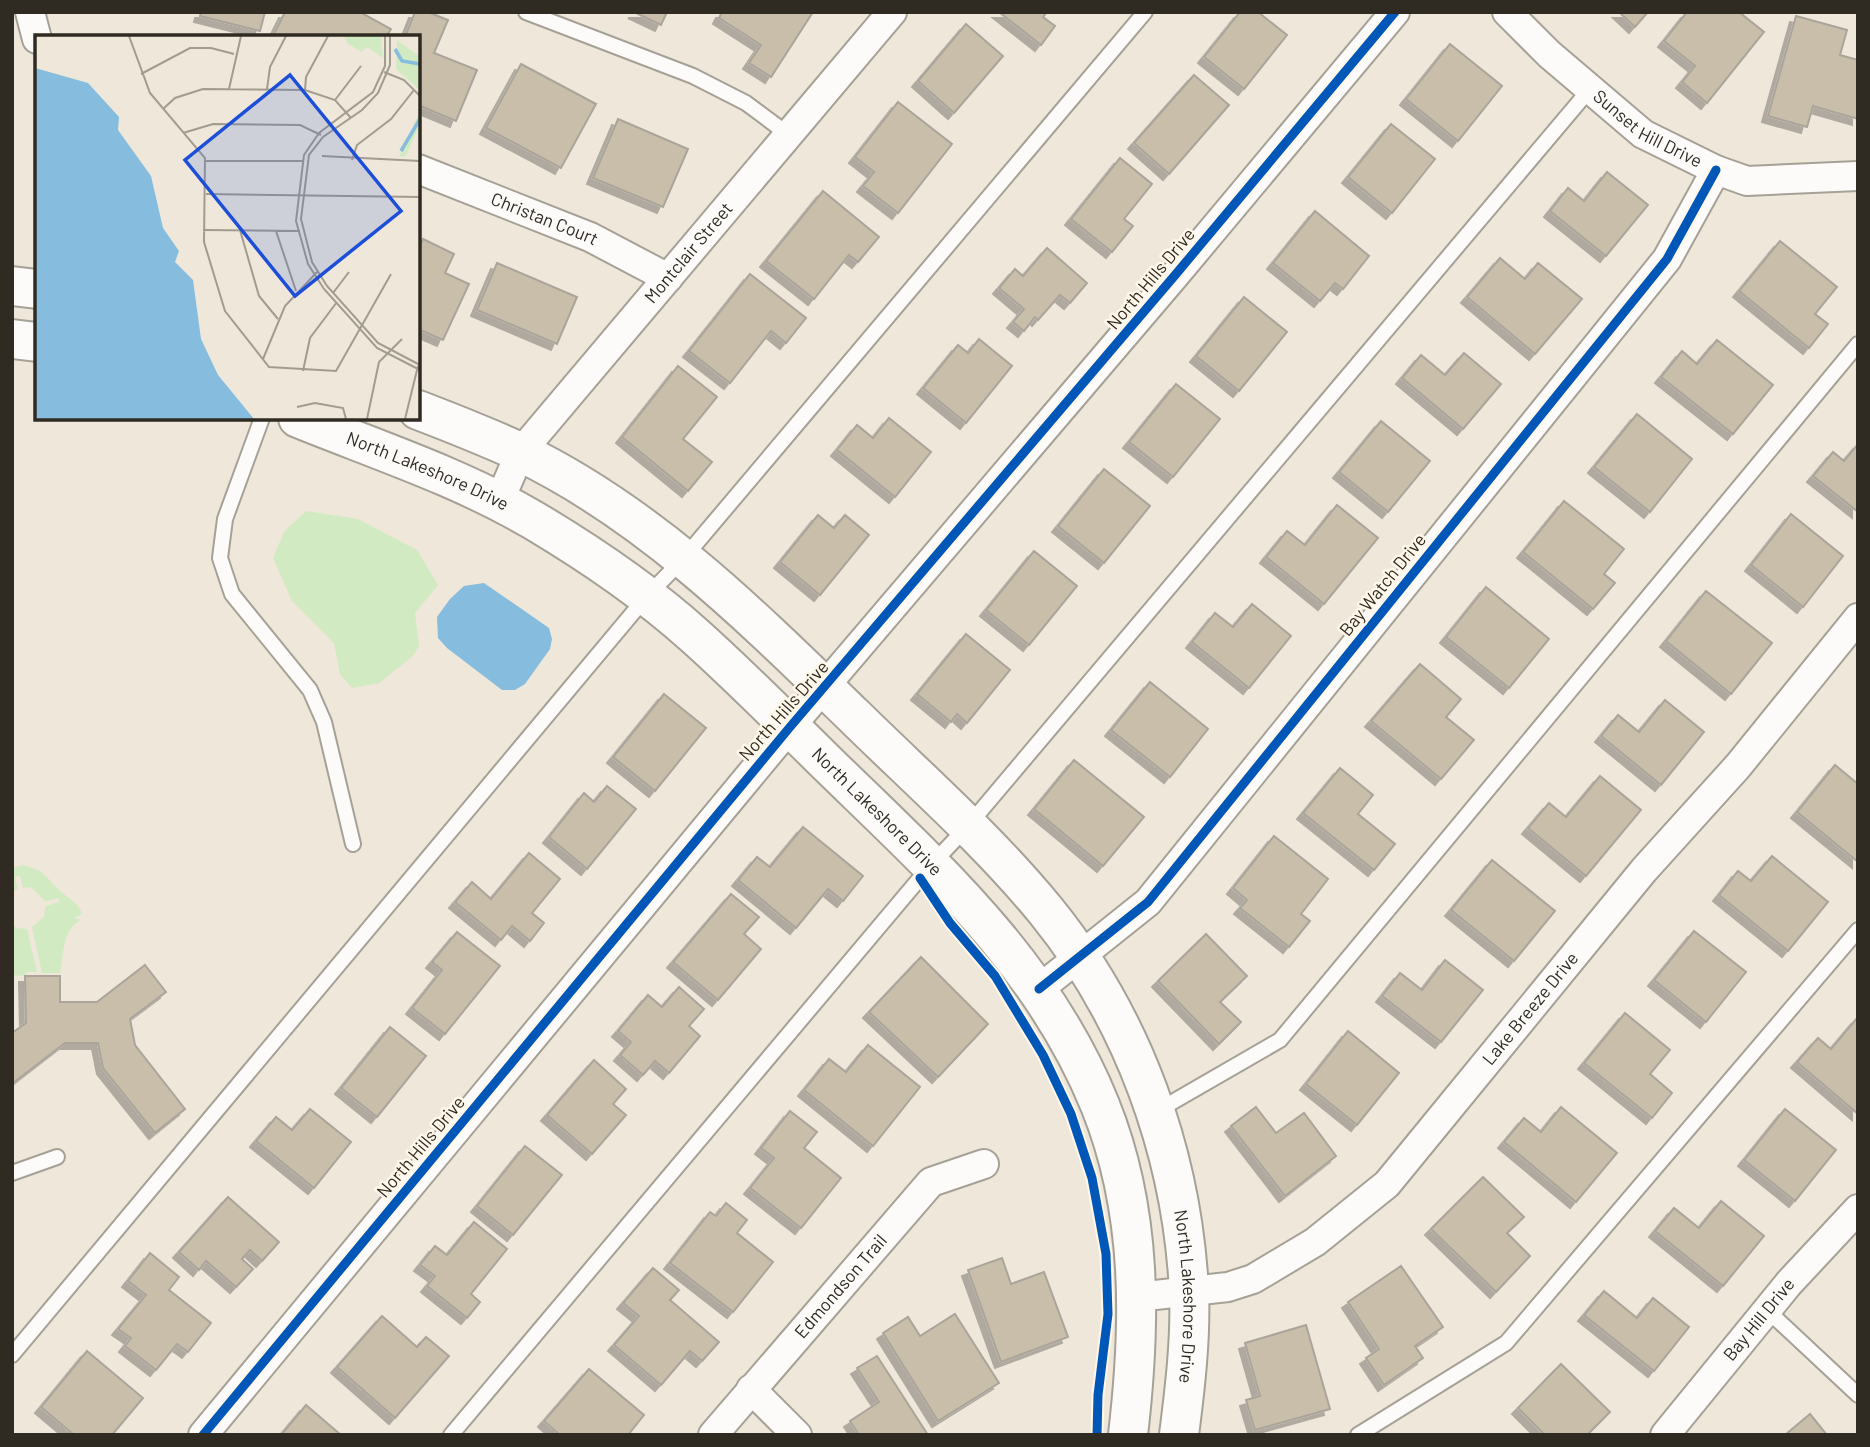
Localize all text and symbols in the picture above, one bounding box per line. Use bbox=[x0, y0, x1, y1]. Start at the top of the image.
inset map bbox=[35, 35, 420, 420]
street label: Sunset Hill Drive bbox=[1589, 85, 1706, 171]
street label: Christan Court bbox=[488, 187, 602, 249]
street label: Montclair Street bbox=[639, 197, 737, 307]
street label: North Hills Drive bbox=[1101, 223, 1199, 334]
street label: North Lakeshore Drive bbox=[344, 426, 513, 515]
street label: Bay Watch Drive bbox=[1334, 529, 1430, 640]
street label: North Hills Drive bbox=[734, 656, 833, 765]
street label: North Lakeshore Drive bbox=[808, 742, 947, 880]
street label: Lake Breeze Drive bbox=[1477, 947, 1582, 1069]
street label: North Hills Drive bbox=[371, 1091, 469, 1202]
street label: North Lakeshore Drive bbox=[1170, 1208, 1201, 1384]
street label: Edmondson Trail bbox=[789, 1229, 891, 1342]
street label: Bay Hill Drive bbox=[1718, 1273, 1799, 1365]

